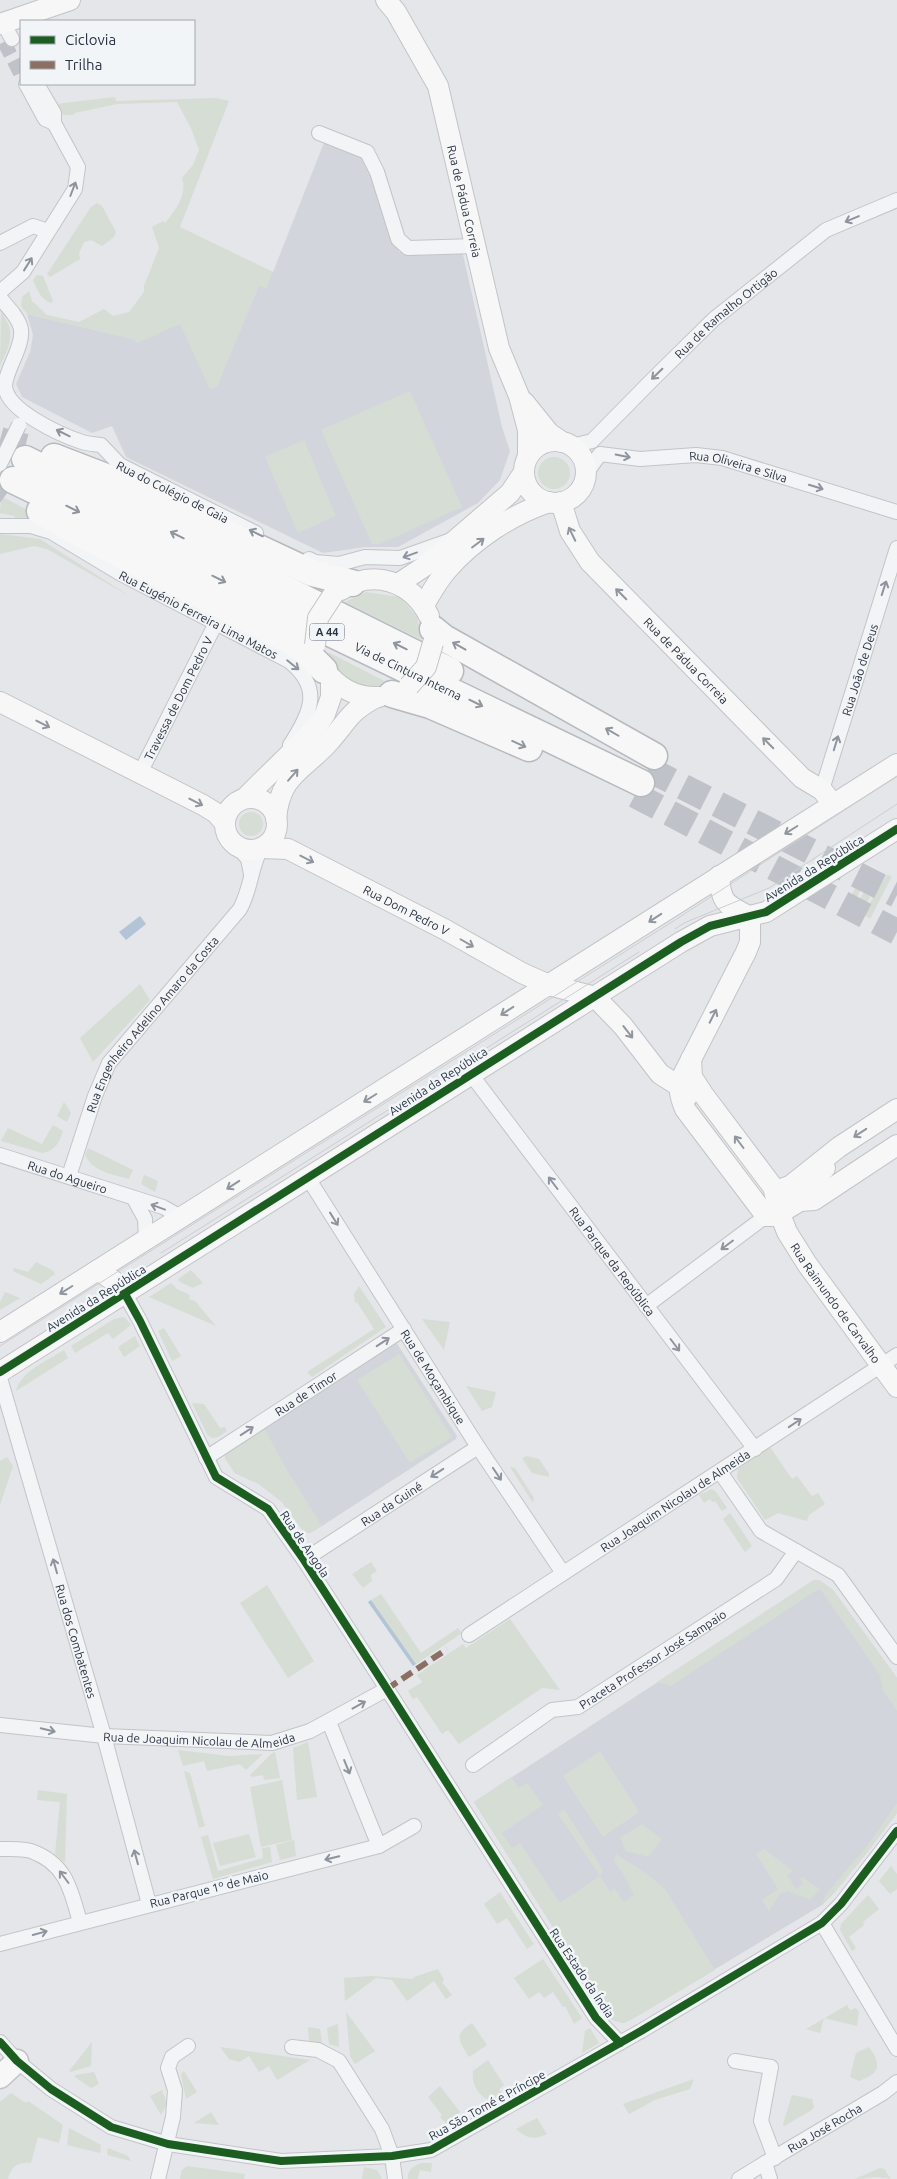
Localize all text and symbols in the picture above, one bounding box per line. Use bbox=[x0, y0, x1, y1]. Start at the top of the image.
legend bbox=[20, 20, 195, 85]
text: Ciclovia bbox=[65, 31, 116, 48]
text: Trilha bbox=[65, 56, 102, 73]
street label: Rua de Pádua Correia bbox=[445, 144, 484, 259]
one-way arrow bbox=[69, 182, 78, 197]
one-way arrow bbox=[845, 215, 860, 225]
one-way arrow bbox=[23, 258, 33, 272]
street label: Rua de Ramalho Ortigão bbox=[672, 265, 779, 361]
one-way arrow bbox=[651, 368, 664, 380]
one-way arrow bbox=[56, 428, 71, 438]
street label: Rua Oliveira e Silva bbox=[689, 448, 789, 484]
one-way arrow bbox=[615, 452, 631, 461]
street label: Rua do Colégio de Gaia bbox=[115, 458, 231, 525]
one-way arrow bbox=[807, 482, 823, 492]
one-way arrow bbox=[65, 505, 80, 514]
one-way arrow bbox=[567, 527, 576, 542]
one-way arrow bbox=[249, 528, 264, 537]
one-way arrow bbox=[169, 530, 184, 540]
one-way arrow bbox=[471, 537, 484, 548]
one-way arrow bbox=[403, 551, 418, 560]
street label: Rua Eugénio Ferreira Lima Matos bbox=[117, 568, 280, 661]
one-way arrow bbox=[211, 575, 226, 585]
one-way arrow bbox=[880, 580, 890, 596]
one-way arrow bbox=[615, 588, 627, 600]
street label: Rua de Pádua Correia bbox=[642, 615, 731, 706]
street label: Rua João de Deus bbox=[839, 622, 880, 717]
road number: A 44 bbox=[310, 624, 344, 640]
street label: Travessa de Dom Pedro V bbox=[141, 634, 215, 762]
street label: Via de Cintura Interna bbox=[353, 639, 464, 702]
one-way arrow bbox=[393, 641, 408, 651]
one-way arrow bbox=[452, 641, 467, 651]
one-way arrow bbox=[286, 660, 299, 671]
one-way arrow bbox=[468, 699, 483, 709]
one-way arrow bbox=[36, 719, 51, 729]
one-way arrow bbox=[606, 726, 620, 736]
one-way arrow bbox=[831, 736, 841, 752]
one-way arrow bbox=[762, 737, 774, 750]
one-way arrow bbox=[511, 739, 526, 749]
one-way arrow bbox=[288, 769, 299, 782]
one-way arrow bbox=[189, 797, 204, 807]
one-way arrow bbox=[785, 825, 799, 835]
street label: Avenida da República bbox=[762, 832, 866, 904]
one-way arrow bbox=[300, 854, 315, 864]
street label: Rua Dom Pedro V bbox=[361, 882, 452, 937]
one-way arrow bbox=[648, 913, 662, 923]
street label: Rua Engenheiro Adelino Amaro da Costa bbox=[84, 933, 221, 1114]
one-way arrow bbox=[459, 938, 473, 948]
one-way arrow bbox=[501, 1006, 515, 1016]
one-way arrow bbox=[709, 1009, 718, 1024]
one-way arrow bbox=[622, 1025, 633, 1038]
street label: Avenida da República bbox=[386, 1044, 490, 1118]
one-way arrow bbox=[364, 1093, 378, 1103]
one-way arrow bbox=[853, 1129, 867, 1139]
one-way arrow bbox=[734, 1135, 744, 1149]
street label: Rua do Agueiro bbox=[26, 1158, 109, 1195]
one-way arrow bbox=[548, 1176, 558, 1190]
one-way arrow bbox=[226, 1180, 240, 1190]
one-way arrow bbox=[151, 1202, 167, 1211]
street label: Rua Parque da República bbox=[567, 1204, 658, 1318]
one-way arrow bbox=[329, 1212, 340, 1226]
one-way arrow bbox=[720, 1240, 734, 1250]
street label: Rua Raimundo de Carvalho bbox=[789, 1240, 883, 1365]
street label: Avenida da República bbox=[44, 1262, 148, 1334]
one-way arrow bbox=[59, 1286, 73, 1296]
street label: Rua de Moçambique bbox=[399, 1327, 468, 1426]
one-way arrow bbox=[376, 1337, 390, 1347]
one-way arrow bbox=[670, 1338, 681, 1351]
street label: Rua de Timor bbox=[272, 1368, 340, 1418]
one-way arrow bbox=[788, 1418, 802, 1428]
one-way arrow bbox=[239, 1425, 253, 1435]
street label: Rua Joaquim Nicolau de Almeida bbox=[598, 1447, 752, 1554]
one-way arrow bbox=[492, 1467, 502, 1481]
one-way arrow bbox=[430, 1468, 444, 1478]
street label: Rua da Guiné bbox=[358, 1479, 424, 1528]
street label: Rua de Angola bbox=[278, 1508, 332, 1580]
one-way arrow bbox=[50, 1558, 60, 1574]
street label: Rua dos Combatentes bbox=[54, 1583, 99, 1700]
street label: Praceta Professor José Sampaio bbox=[577, 1607, 728, 1711]
one-way arrow bbox=[351, 1699, 365, 1709]
one-way arrow bbox=[40, 1726, 56, 1735]
street label: Rua de Joaquim Nicolau de Almeida bbox=[103, 1729, 296, 1750]
one-way arrow bbox=[343, 1759, 353, 1774]
one-way arrow bbox=[131, 1850, 141, 1866]
one-way arrow bbox=[324, 1853, 340, 1863]
street label: Rua Parque 1º de Maio bbox=[148, 1868, 270, 1910]
one-way arrow bbox=[59, 1870, 69, 1884]
street label: Rua Estado da Índia bbox=[547, 1926, 617, 2020]
one-way arrow bbox=[32, 1928, 48, 1938]
street label: Rua São Tomé e Príncipe bbox=[426, 2067, 548, 2143]
street label: Rua José Rocha bbox=[785, 2101, 864, 2155]

